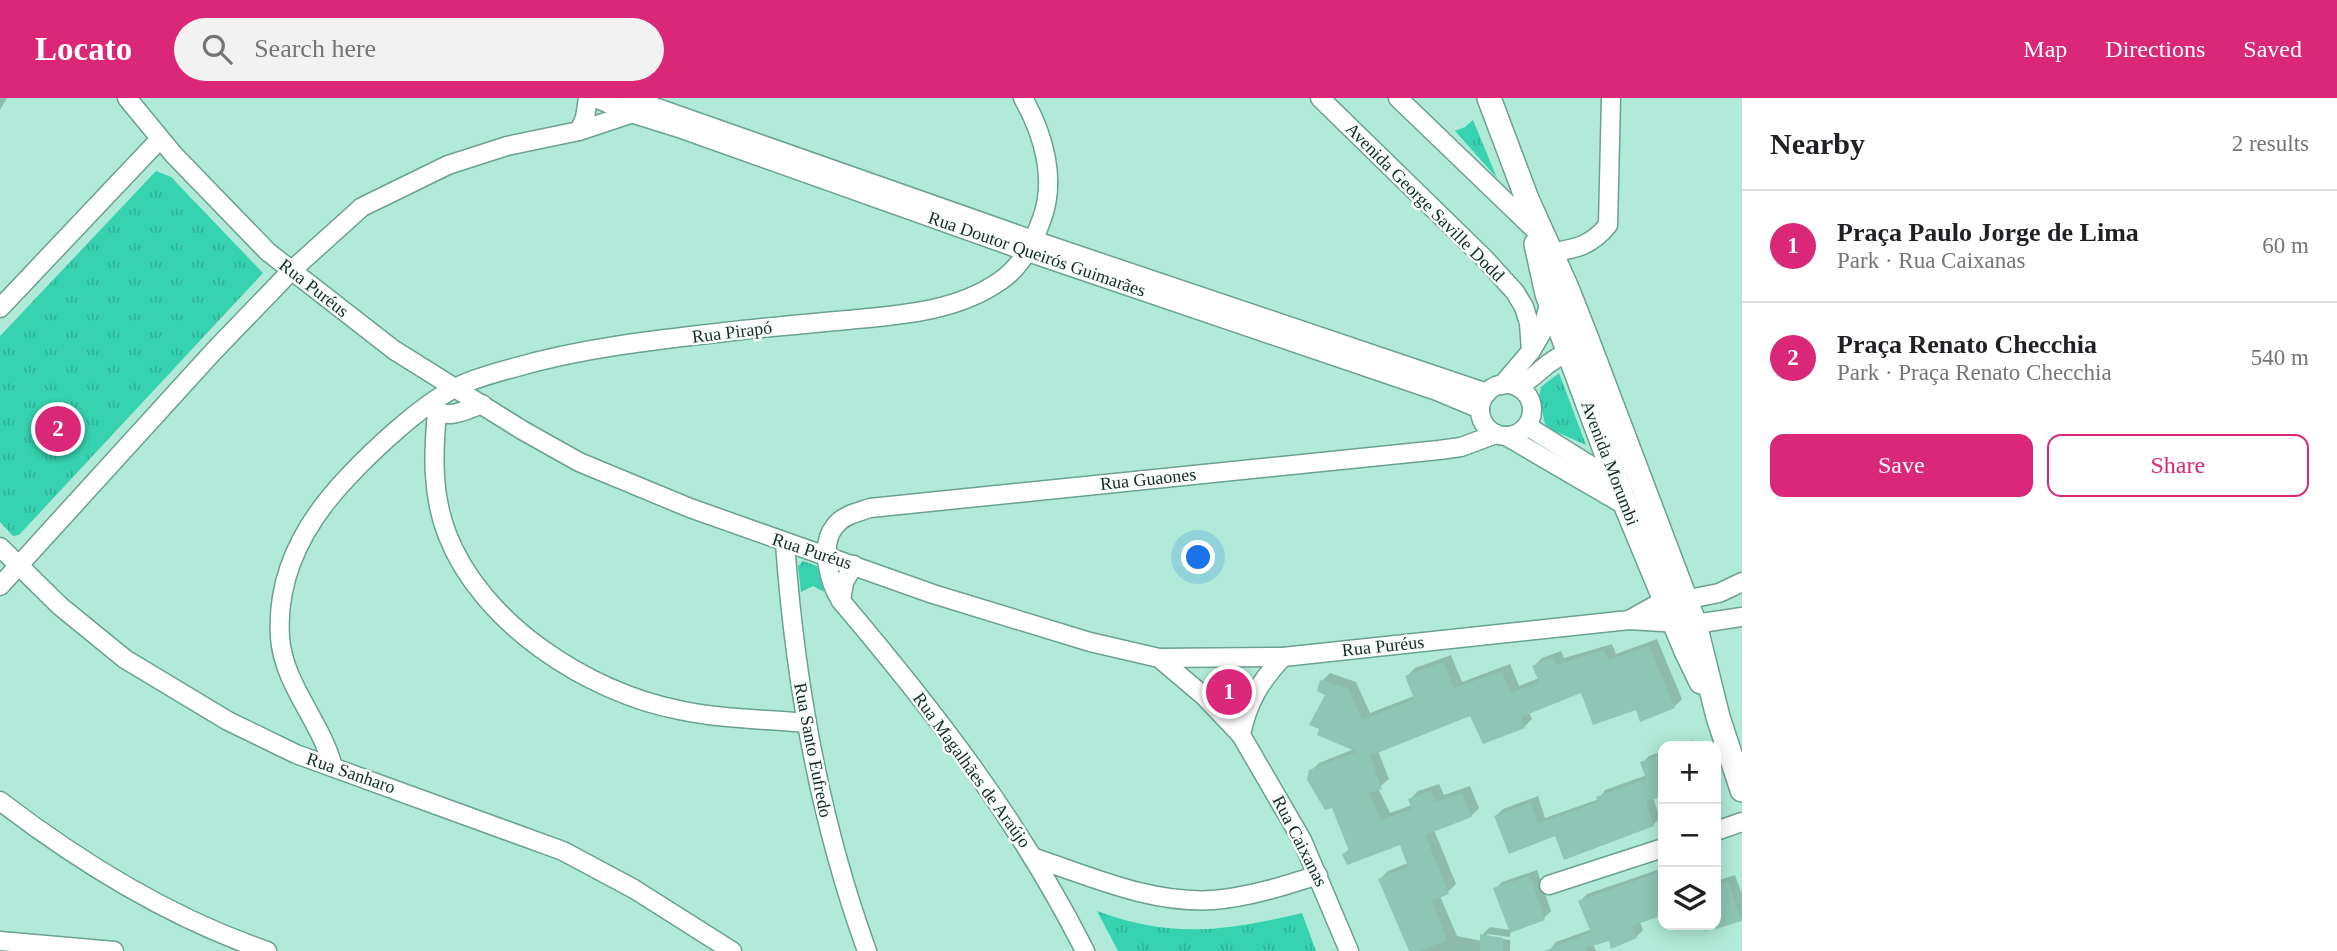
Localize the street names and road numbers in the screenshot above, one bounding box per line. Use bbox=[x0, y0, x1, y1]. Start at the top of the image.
street label: Avenida George Saville Dodd bbox=[1342, 119, 1508, 285]
street label: Rua Doutor Queirós Guimarães bbox=[926, 207, 1148, 301]
street label: Rua Puréus bbox=[275, 255, 353, 321]
street label: Rua Pirapó bbox=[691, 317, 773, 347]
street label: Avenida Morumbi bbox=[1577, 398, 1643, 528]
street label: Rua Guaones bbox=[1099, 464, 1197, 494]
street label: Rua Puréus bbox=[770, 529, 854, 573]
street label: Rua Puréus bbox=[1341, 632, 1425, 660]
street label: Rua Santo Eufredo bbox=[790, 681, 836, 819]
street label: Rua Magalhães de Araújo bbox=[909, 689, 1035, 851]
street label: Rua Sanharo bbox=[304, 748, 398, 798]
street label: Rua Caixanas bbox=[1269, 792, 1331, 890]

